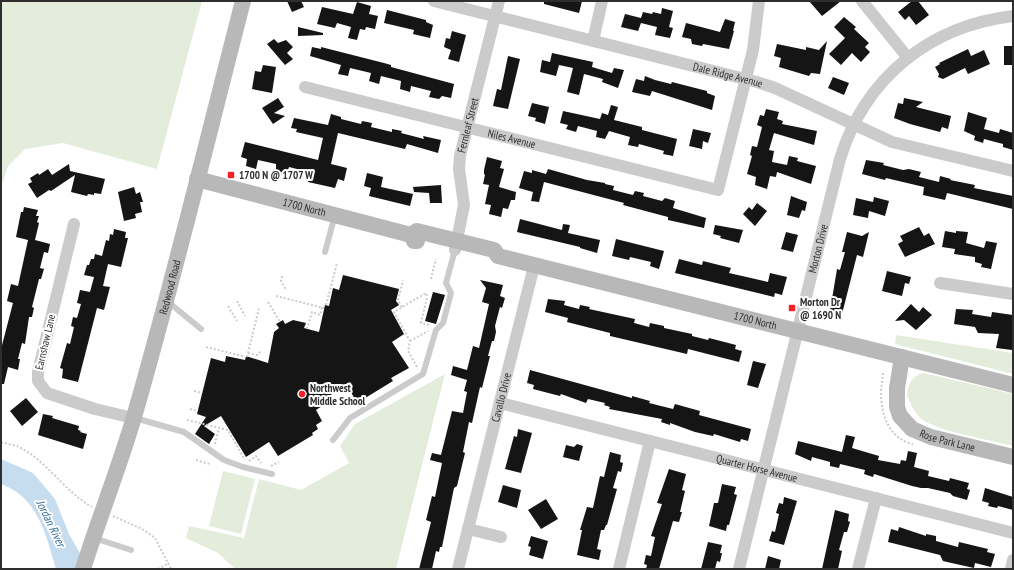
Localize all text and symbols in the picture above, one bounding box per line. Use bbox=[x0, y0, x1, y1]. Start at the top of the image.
street label: Dale Ridge Avenue bbox=[692, 59, 765, 91]
street label: Fernleaf Street bbox=[454, 96, 481, 154]
street label: Niles Avenue bbox=[486, 126, 538, 151]
place label: 1700 N @ 1707 W bbox=[239, 168, 313, 182]
marker: 1700 N @ 1707 W bbox=[226, 170, 236, 180]
street label: 1700 North bbox=[281, 195, 328, 219]
street label: Morton Drive bbox=[805, 222, 831, 275]
street label: Redwood Road bbox=[156, 258, 184, 316]
place label: Morton Dr @ 1690 N bbox=[800, 295, 841, 322]
marker: Morton Dr @ 1690 N bbox=[787, 303, 797, 313]
street label: 1700 North bbox=[732, 308, 779, 333]
street label: Earnshaw Lane bbox=[32, 312, 58, 371]
street label: Cavallo Drive bbox=[488, 371, 514, 423]
place label: Northwest Middle School bbox=[310, 381, 366, 408]
marker: Northwest Middle School bbox=[297, 389, 307, 399]
street label: Rose Park Lane bbox=[918, 426, 977, 455]
street label: Quarter Horse Avenue bbox=[715, 451, 799, 485]
water label: Jordan River bbox=[33, 496, 70, 550]

